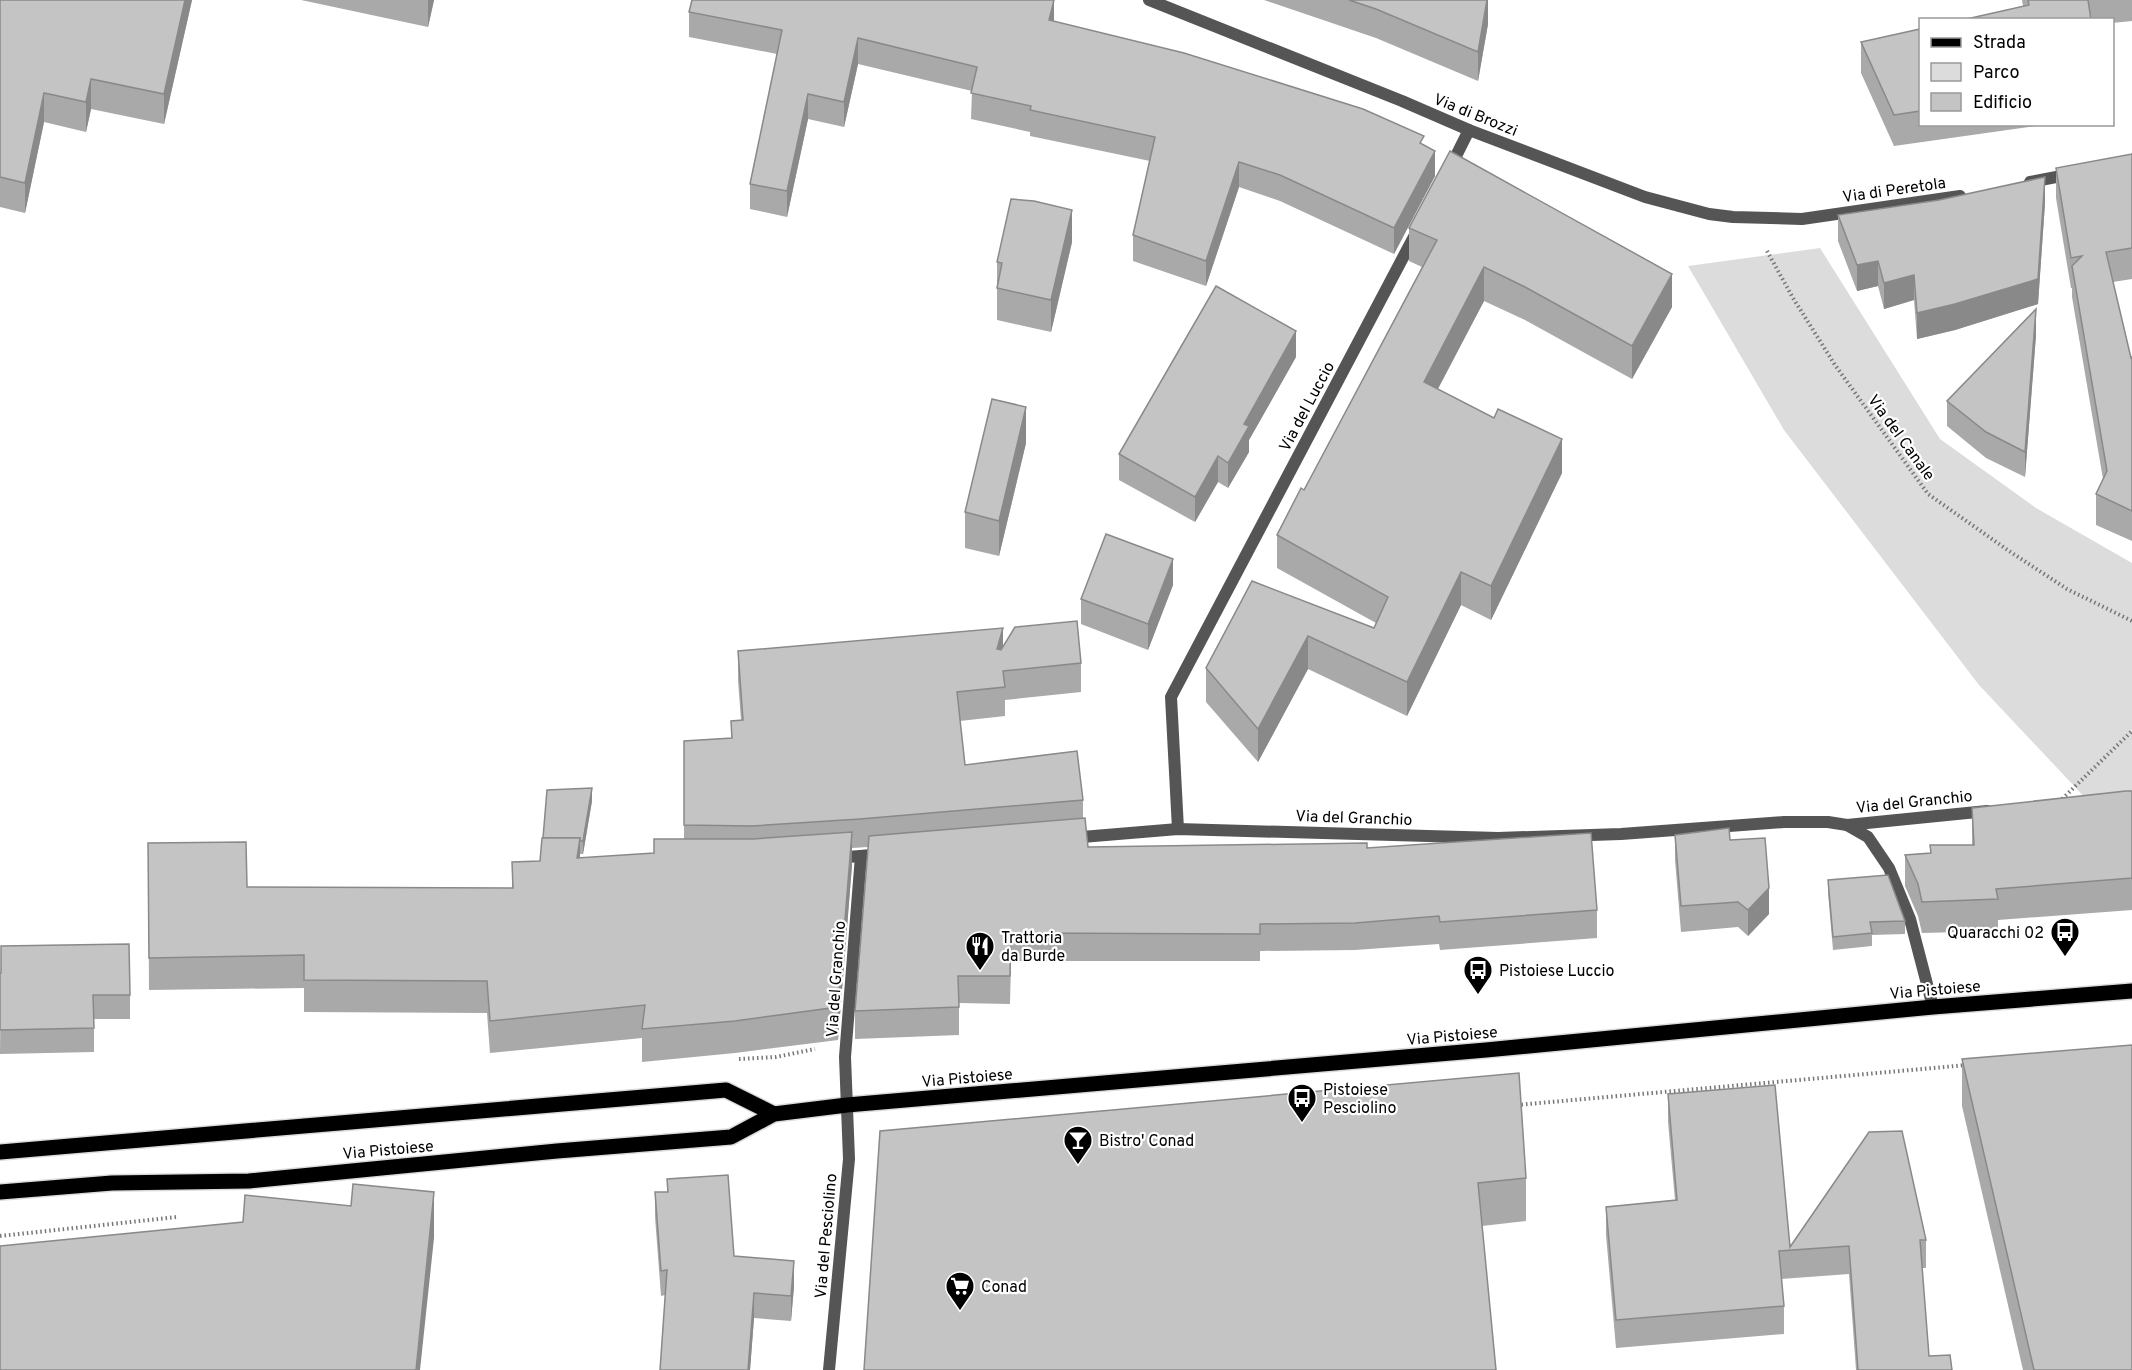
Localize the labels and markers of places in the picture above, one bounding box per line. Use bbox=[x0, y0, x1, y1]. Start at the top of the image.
bus stop icon: Quaracchi 02 bbox=[2049, 916, 2081, 958]
place label: Quaracchi 02 bbox=[1947, 924, 2044, 944]
place label: Trattoria da Burde bbox=[1001, 929, 1065, 967]
restaurant icon: Trattoria da Burde bbox=[964, 930, 996, 972]
bus stop icon: Pistoiese Luccio bbox=[1462, 954, 1494, 996]
place label: Pistoiese Luccio bbox=[1499, 962, 1615, 982]
place label: Pistoiese Pesciolino bbox=[1323, 1081, 1396, 1119]
bus stop icon: Pistoiese Pesciolino bbox=[1286, 1082, 1318, 1124]
bar icon: Bistro' Conad bbox=[1062, 1124, 1094, 1166]
place label: Bistro' Conad bbox=[1099, 1132, 1194, 1152]
supermarket icon: Conad bbox=[944, 1270, 976, 1312]
place label: Conad bbox=[981, 1278, 1027, 1298]

